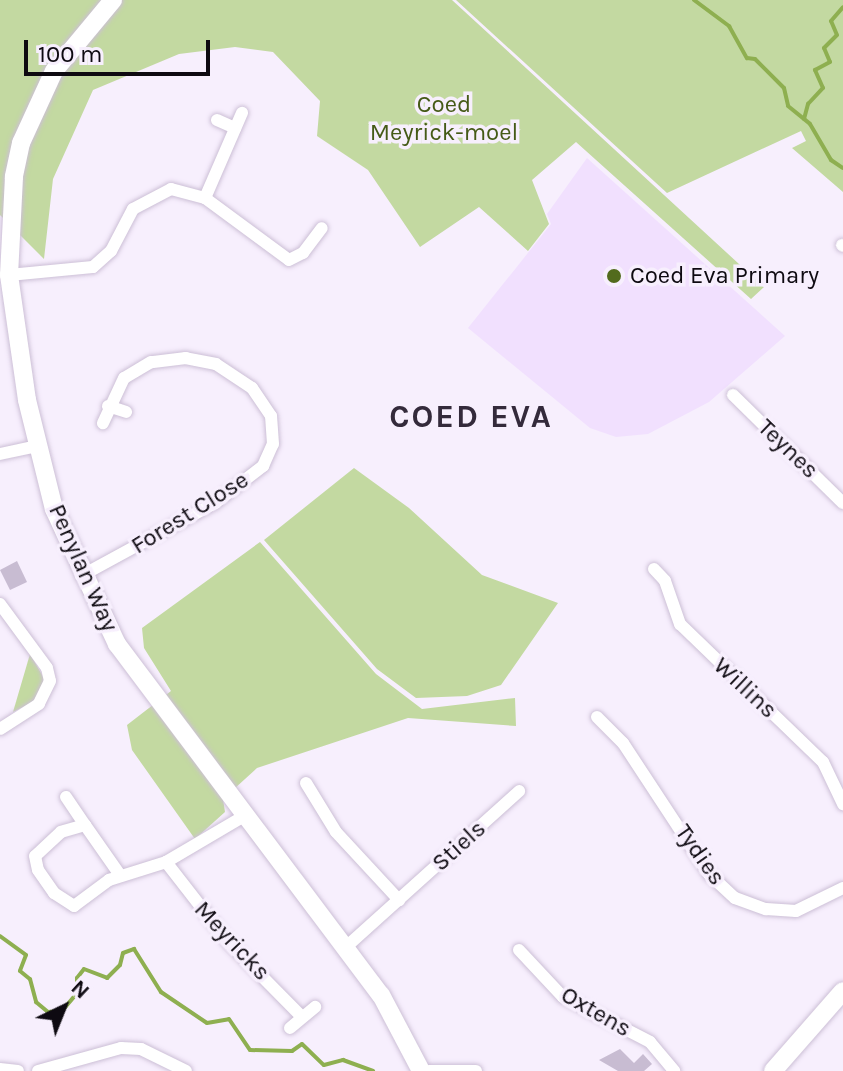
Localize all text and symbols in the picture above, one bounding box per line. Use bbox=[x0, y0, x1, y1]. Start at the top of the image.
scale bar bbox=[28, 24, 214, 74]
text: 100 m bbox=[38, 40, 103, 68]
park label: Coed Meyrick-moel bbox=[370, 91, 518, 147]
place label: Coed Eva Primary bbox=[630, 262, 819, 290]
marker: Coed Eva Primary bbox=[605, 267, 623, 285]
district label: COED EVA bbox=[389, 398, 553, 436]
street label: Teynes bbox=[752, 413, 824, 485]
street label: Forest Close bbox=[126, 466, 254, 560]
street label: Penylan Way bbox=[42, 500, 124, 636]
street label: Willins bbox=[707, 651, 783, 725]
street label: Stiels bbox=[426, 814, 492, 878]
street label: Tydies bbox=[669, 819, 731, 891]
street label: Meyricks bbox=[188, 895, 276, 987]
north arrow bbox=[24, 967, 104, 1047]
text: N bbox=[66, 975, 95, 1004]
street label: Oxtens bbox=[556, 980, 636, 1044]

